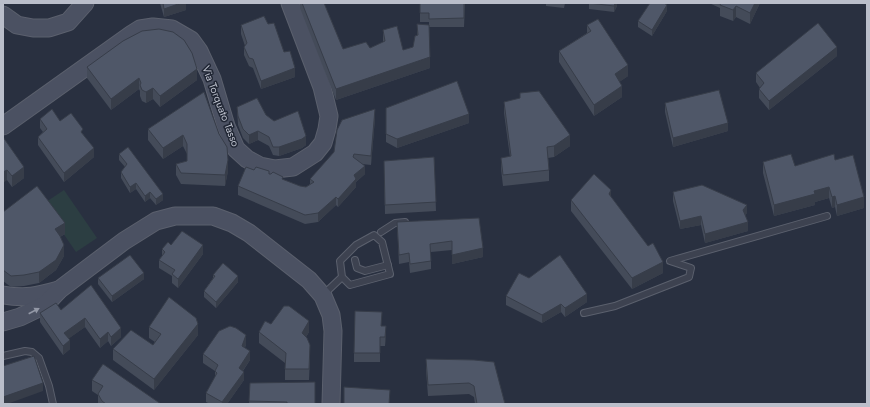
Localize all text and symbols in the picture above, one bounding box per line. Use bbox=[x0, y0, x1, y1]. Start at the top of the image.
street label: Via Torquato Tasso bbox=[198, 63, 244, 149]
one-way arrow bbox=[28, 307, 40, 314]

